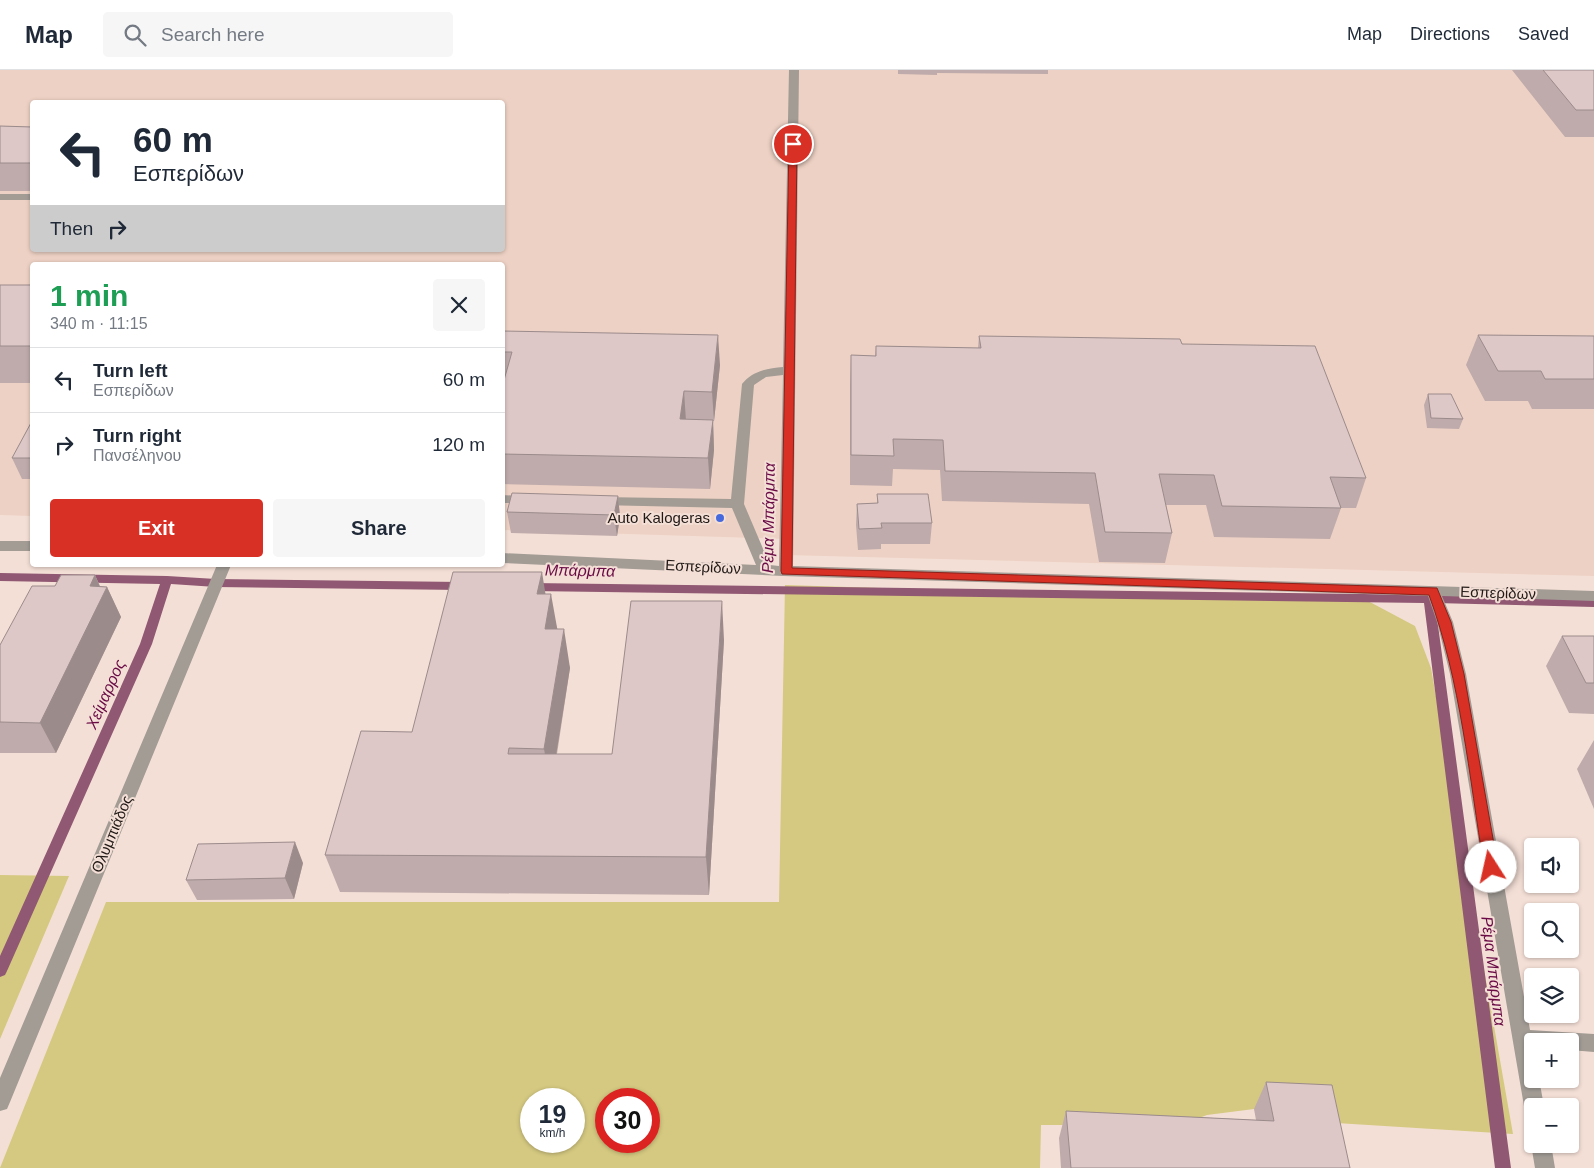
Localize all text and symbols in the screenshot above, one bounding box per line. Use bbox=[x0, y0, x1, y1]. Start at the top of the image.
search box bbox=[103, 12, 453, 57]
text: Map bbox=[25, 21, 73, 48]
icon: search bbox=[121, 21, 149, 49]
text: Search here bbox=[161, 24, 265, 45]
text: Map bbox=[1347, 24, 1382, 44]
text: Directions bbox=[1410, 24, 1490, 44]
text: Saved bbox=[1518, 24, 1569, 44]
icon: left bbox=[50, 120, 115, 185]
text: 60 m bbox=[133, 120, 213, 159]
pin bbox=[772, 123, 814, 165]
icon: arrive bbox=[779, 130, 807, 158]
text: Εσπερίδων bbox=[133, 161, 244, 186]
icon: right bbox=[103, 215, 131, 243]
text: Then bbox=[50, 218, 93, 239]
text: 1 min bbox=[50, 279, 128, 312]
button: close bbox=[433, 279, 485, 331]
text: 340 m · 11:15 bbox=[50, 315, 148, 332]
text: Turn left bbox=[93, 360, 168, 381]
icon: left bbox=[50, 366, 78, 394]
text: 60 m bbox=[443, 369, 485, 390]
text: Εσπερίδων bbox=[93, 382, 174, 399]
text: Turn right bbox=[93, 425, 181, 446]
icon: right bbox=[50, 431, 78, 459]
text: 120 m bbox=[432, 434, 485, 455]
text: Πανσέληνου bbox=[93, 447, 181, 464]
water label: Ρέμα Μπάρμπα bbox=[759, 462, 778, 573]
button: Exit bbox=[50, 499, 263, 557]
button: Share bbox=[273, 499, 485, 557]
place label: Auto Kalogeras bbox=[607, 509, 710, 526]
marker: Auto Kalogeras bbox=[714, 512, 726, 524]
street label: Εσπερίδων bbox=[665, 556, 741, 577]
water label: Μπάρμπα bbox=[545, 561, 616, 580]
street label: Εσπερίδων bbox=[1460, 583, 1536, 602]
water label: Χείμαρρος bbox=[82, 657, 128, 732]
street label: Ολυμπιάδος bbox=[88, 793, 135, 875]
map controls bbox=[1524, 838, 1579, 1153]
button: sound bbox=[1524, 838, 1579, 893]
position arrow bbox=[1464, 840, 1516, 892]
button: search bbox=[1524, 903, 1579, 958]
water label: Ρέμα Μπάρμπα bbox=[1478, 915, 1509, 1028]
button: layers bbox=[1524, 968, 1579, 1023]
button: + bbox=[1524, 1033, 1579, 1088]
speed limit sign: 30 bbox=[595, 1088, 660, 1153]
button: − bbox=[1524, 1098, 1579, 1153]
text: 19 bbox=[539, 1100, 566, 1128]
text: km/h bbox=[539, 1126, 566, 1140]

